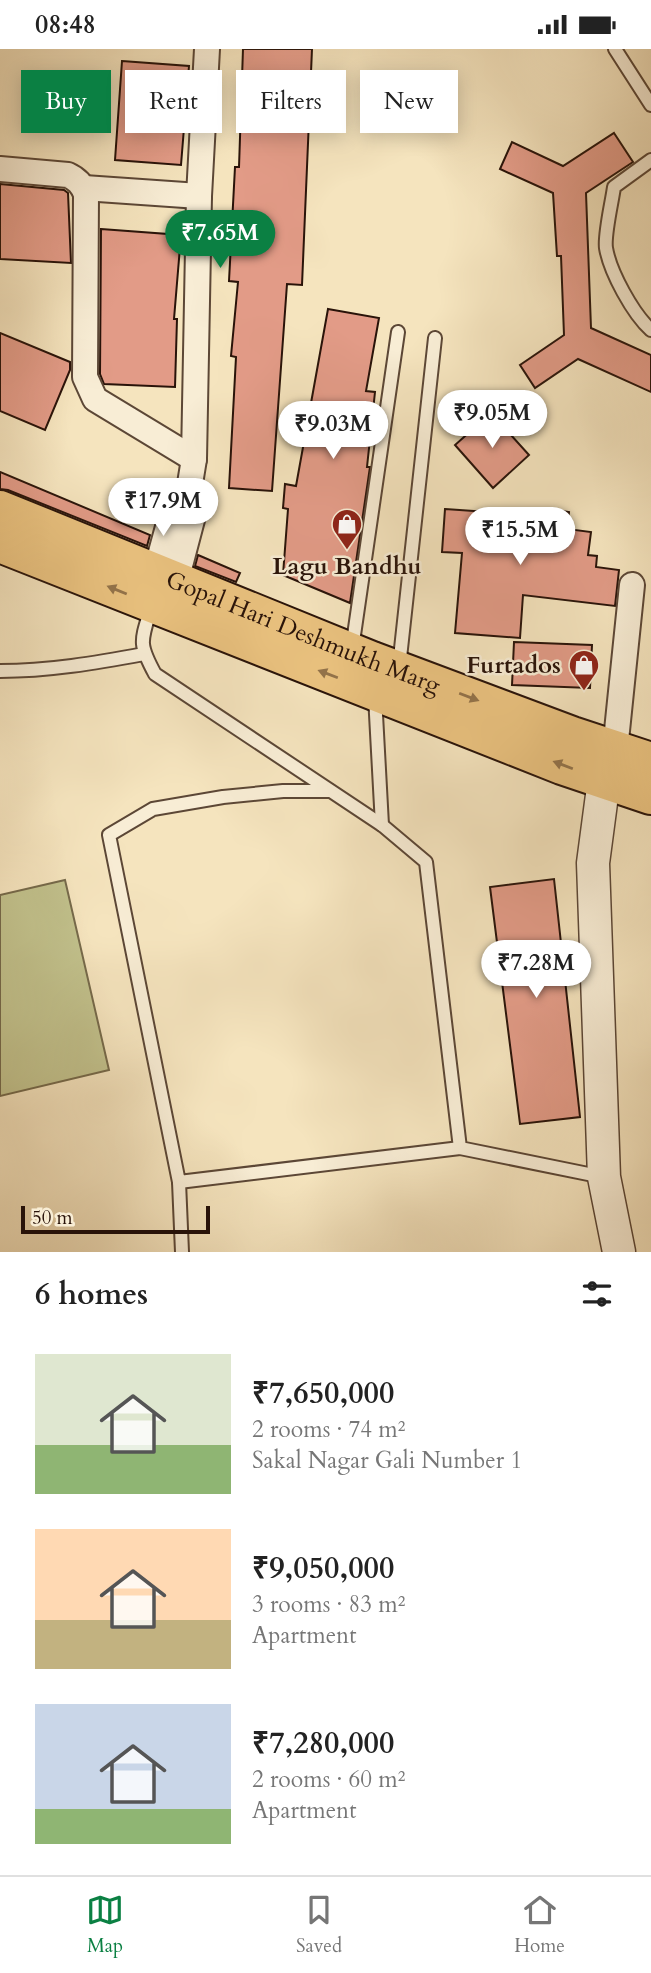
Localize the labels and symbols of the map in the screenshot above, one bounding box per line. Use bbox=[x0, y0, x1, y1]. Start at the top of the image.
pin: ₹7.65M bbox=[163, 211, 277, 270]
pin: ₹9.05M bbox=[435, 391, 549, 450]
pin: ₹9.03M bbox=[276, 401, 390, 461]
pin: ₹17.9M bbox=[106, 479, 220, 538]
shop icon: Lagu Bandhu bbox=[330, 507, 364, 551]
pin: ₹15.5M bbox=[463, 507, 577, 567]
place label: Lagu Bandhu bbox=[272, 550, 422, 583]
street label: Gopal Hari Deshmukh Marg bbox=[161, 563, 446, 702]
one-way arrow bbox=[106, 584, 127, 595]
shop icon: Furtados bbox=[567, 648, 601, 692]
place label: Furtados bbox=[466, 649, 561, 682]
one-way arrow bbox=[318, 668, 339, 679]
one-way arrow bbox=[459, 692, 480, 703]
one-way arrow bbox=[553, 759, 574, 770]
pin: ₹7.28M bbox=[479, 941, 593, 1000]
scale bar bbox=[21, 1203, 210, 1235]

